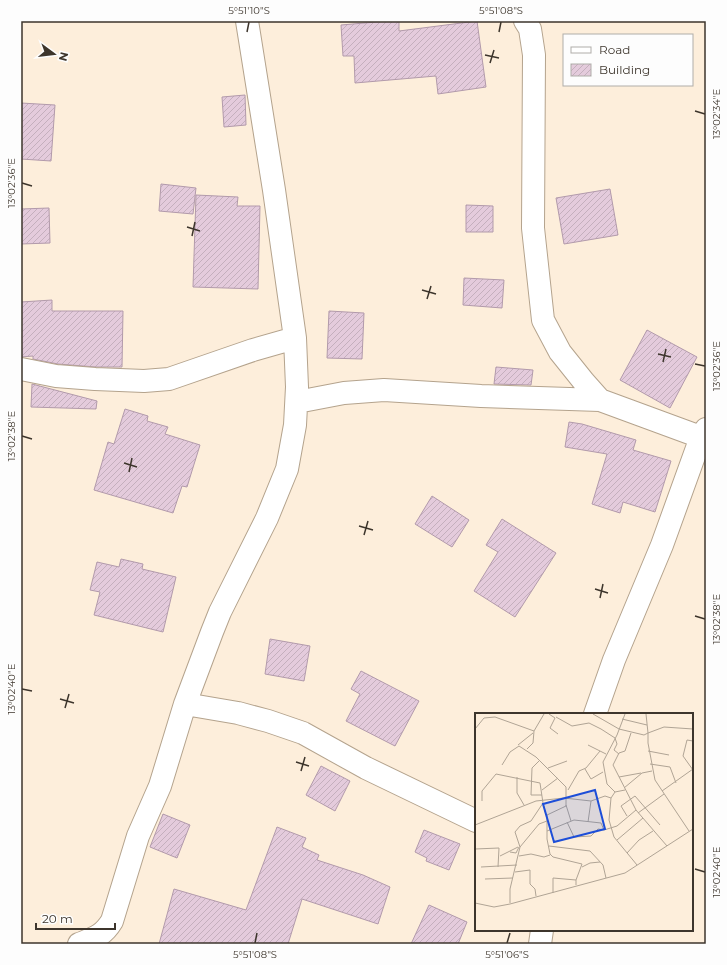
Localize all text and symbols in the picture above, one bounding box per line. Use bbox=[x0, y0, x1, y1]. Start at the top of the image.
text: 5°51'10"S bbox=[228, 4, 270, 17]
text: 5°51'08"S bbox=[479, 4, 523, 17]
north arrow bbox=[34, 34, 74, 74]
legend bbox=[563, 34, 693, 86]
text: Road bbox=[599, 42, 630, 57]
text: N bbox=[56, 50, 72, 63]
text: Building bbox=[599, 62, 650, 77]
text: 13°02'34"E bbox=[710, 89, 723, 139]
text: 13°02'36"E bbox=[5, 158, 18, 208]
text: 13°02'36"E bbox=[710, 341, 723, 391]
text: 13°02'38"E bbox=[5, 411, 18, 461]
text: 13°02'38"E bbox=[710, 594, 723, 644]
text: 13°02'40"E bbox=[5, 663, 18, 714]
inset map bbox=[475, 713, 693, 931]
text: 13°02'40"E bbox=[710, 846, 723, 897]
scale bar bbox=[36, 905, 115, 931]
text: 20 m bbox=[42, 911, 73, 926]
text: 5°51'08"S bbox=[233, 948, 277, 961]
text: 5°51'06"S bbox=[485, 948, 529, 961]

